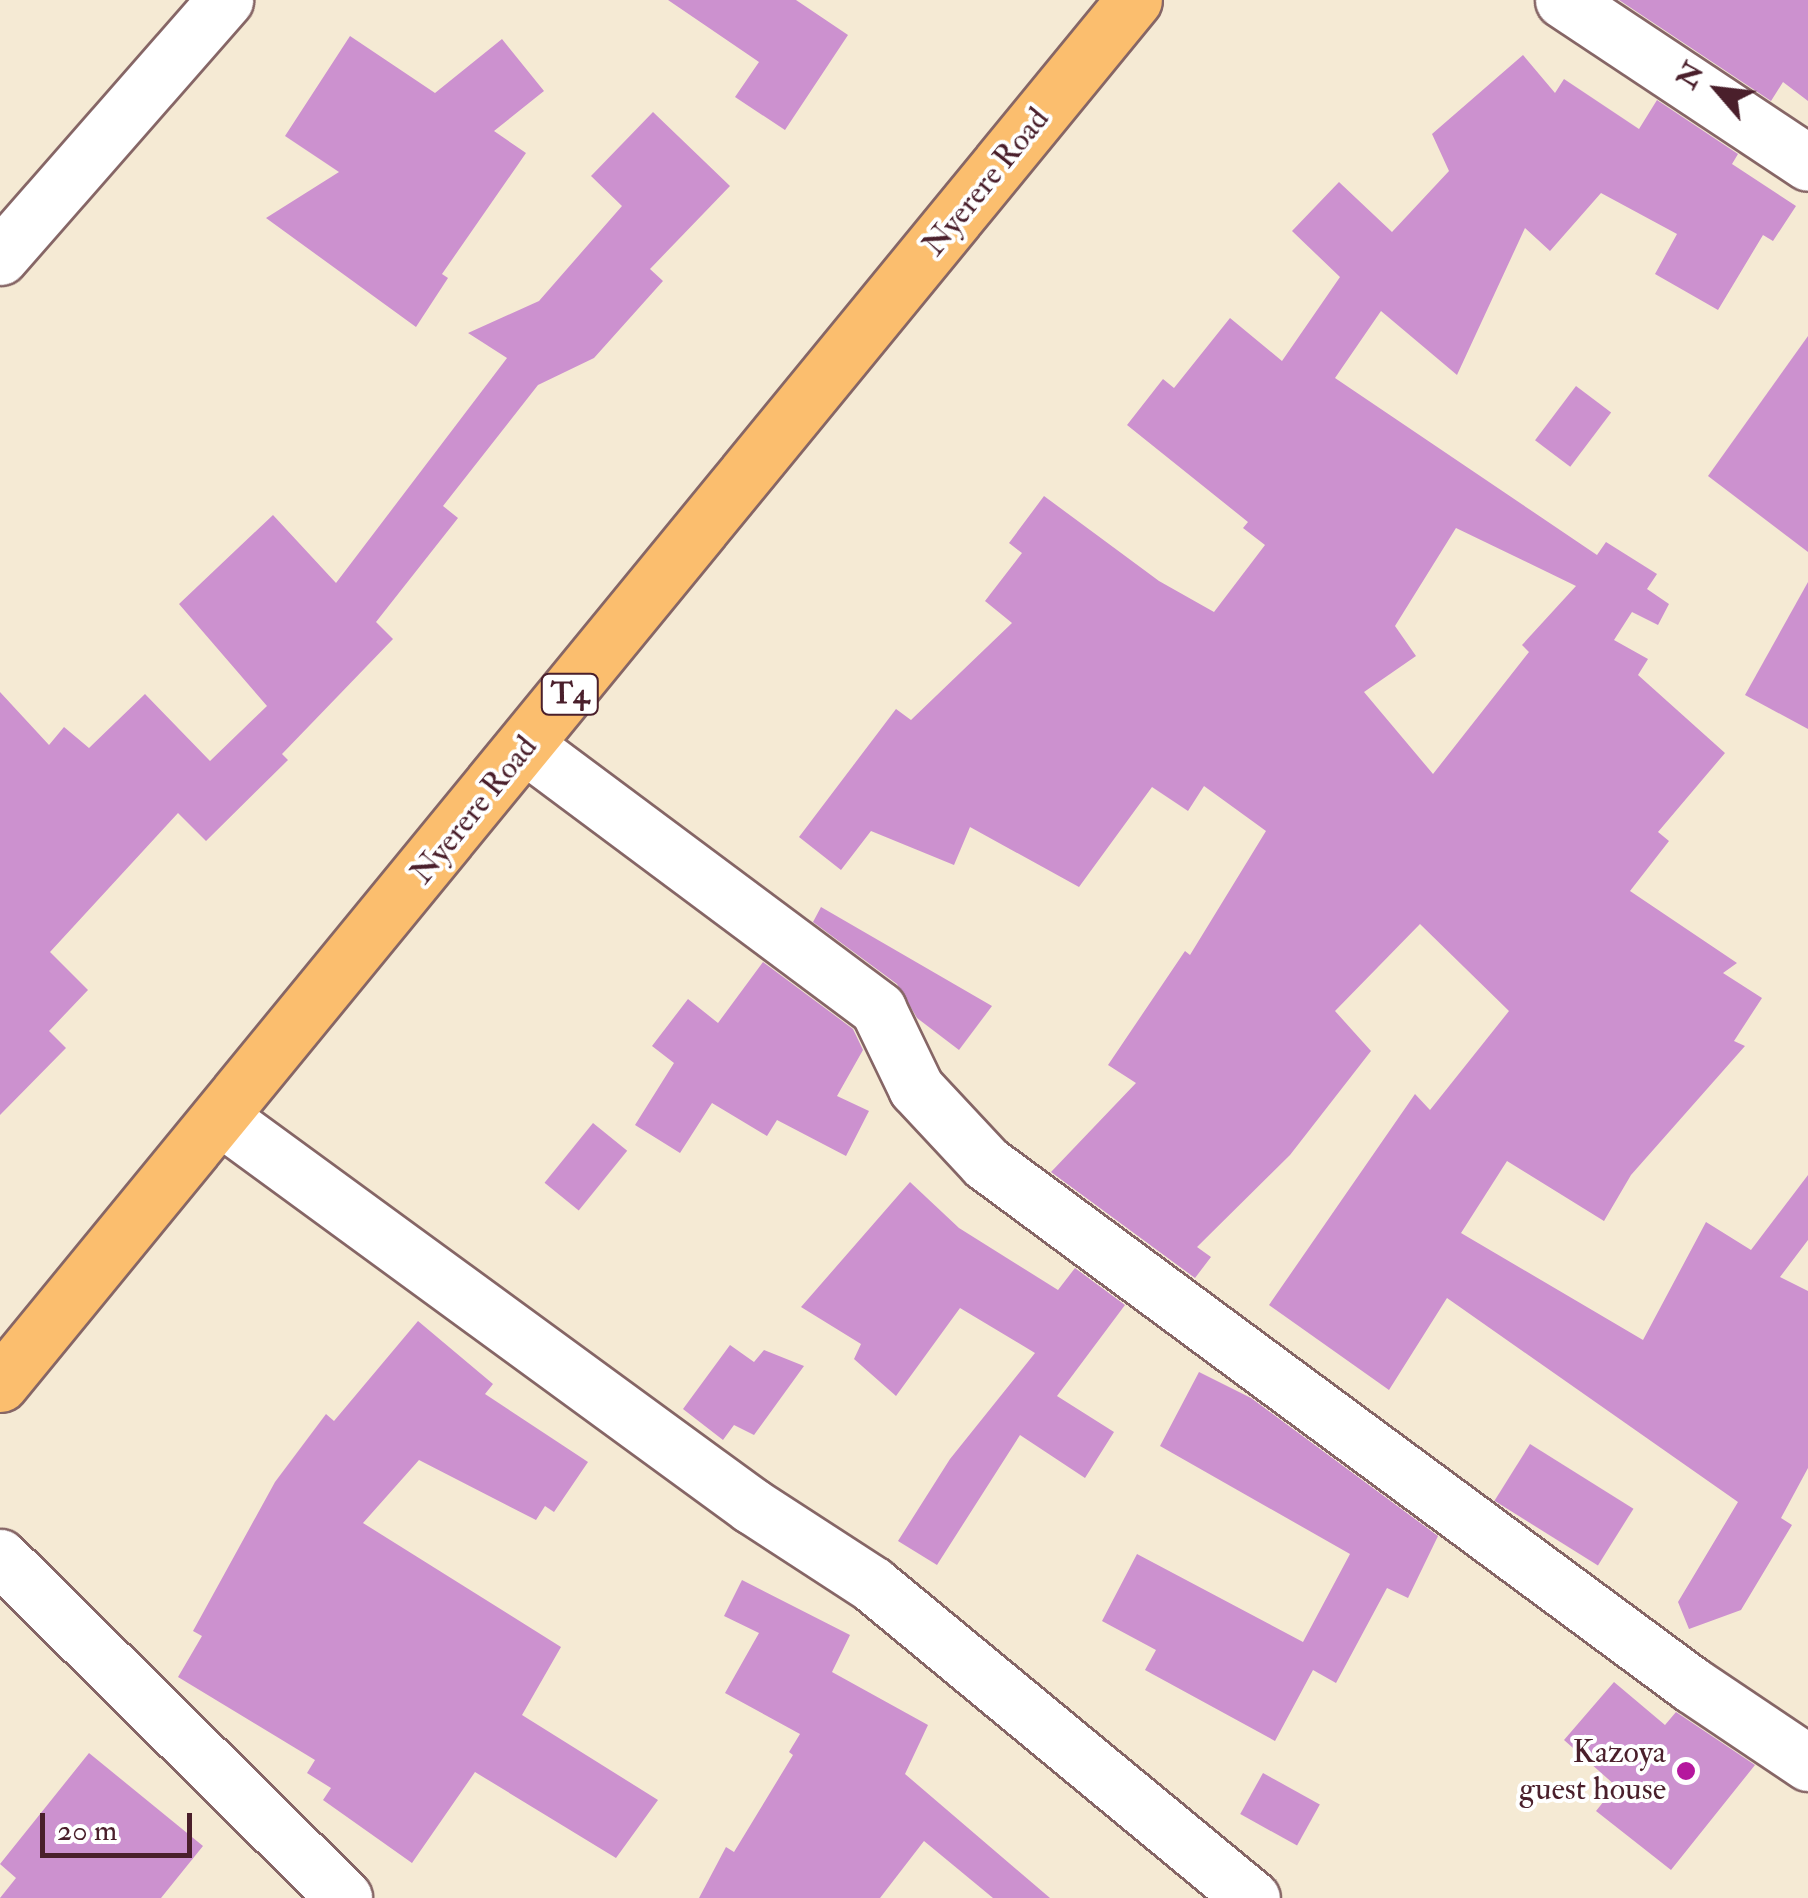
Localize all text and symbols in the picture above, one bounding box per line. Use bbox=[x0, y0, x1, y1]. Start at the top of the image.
north arrow bbox=[1668, 40, 1768, 140]
text: N bbox=[1670, 56, 1712, 95]
street label: Nyerere Road bbox=[915, 100, 1057, 264]
road number: T4 bbox=[540, 669, 600, 719]
street label: Nyerere Road bbox=[403, 728, 545, 892]
place label: Kazoya guest house bbox=[1519, 1734, 1666, 1809]
marker: Kazoya guest house bbox=[1675, 1760, 1697, 1782]
scale bar bbox=[45, 1793, 198, 1855]
text: 20 m bbox=[57, 1812, 117, 1849]

